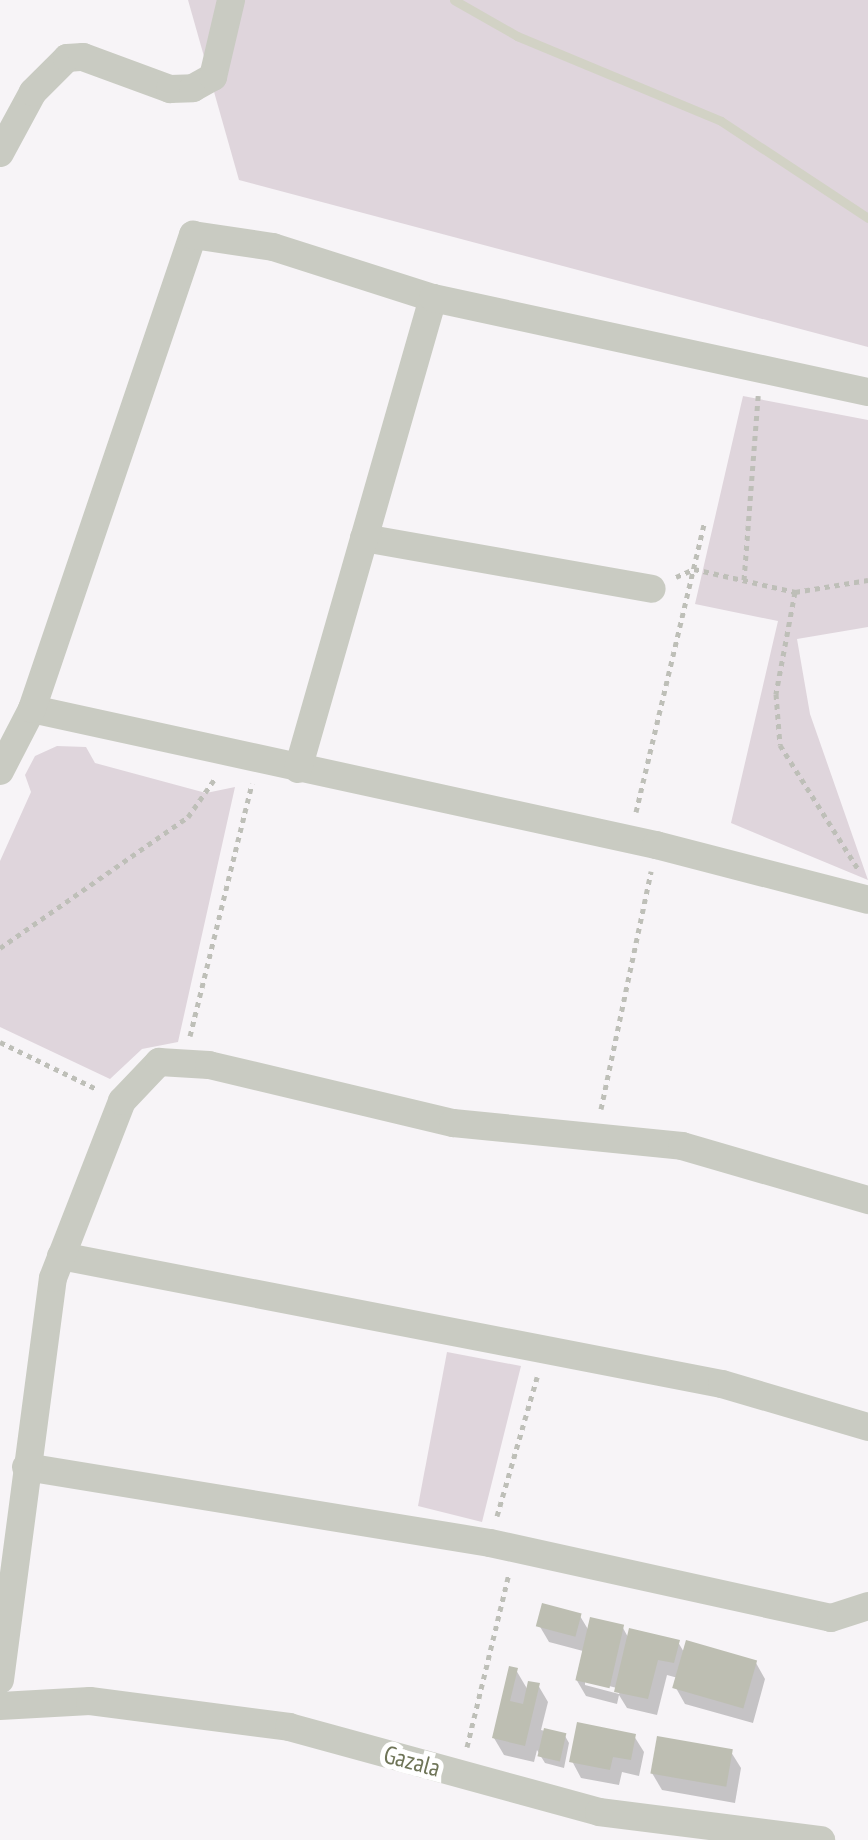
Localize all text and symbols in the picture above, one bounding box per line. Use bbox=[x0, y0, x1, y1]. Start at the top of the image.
street label: Gazala bbox=[381, 1739, 443, 1783]

